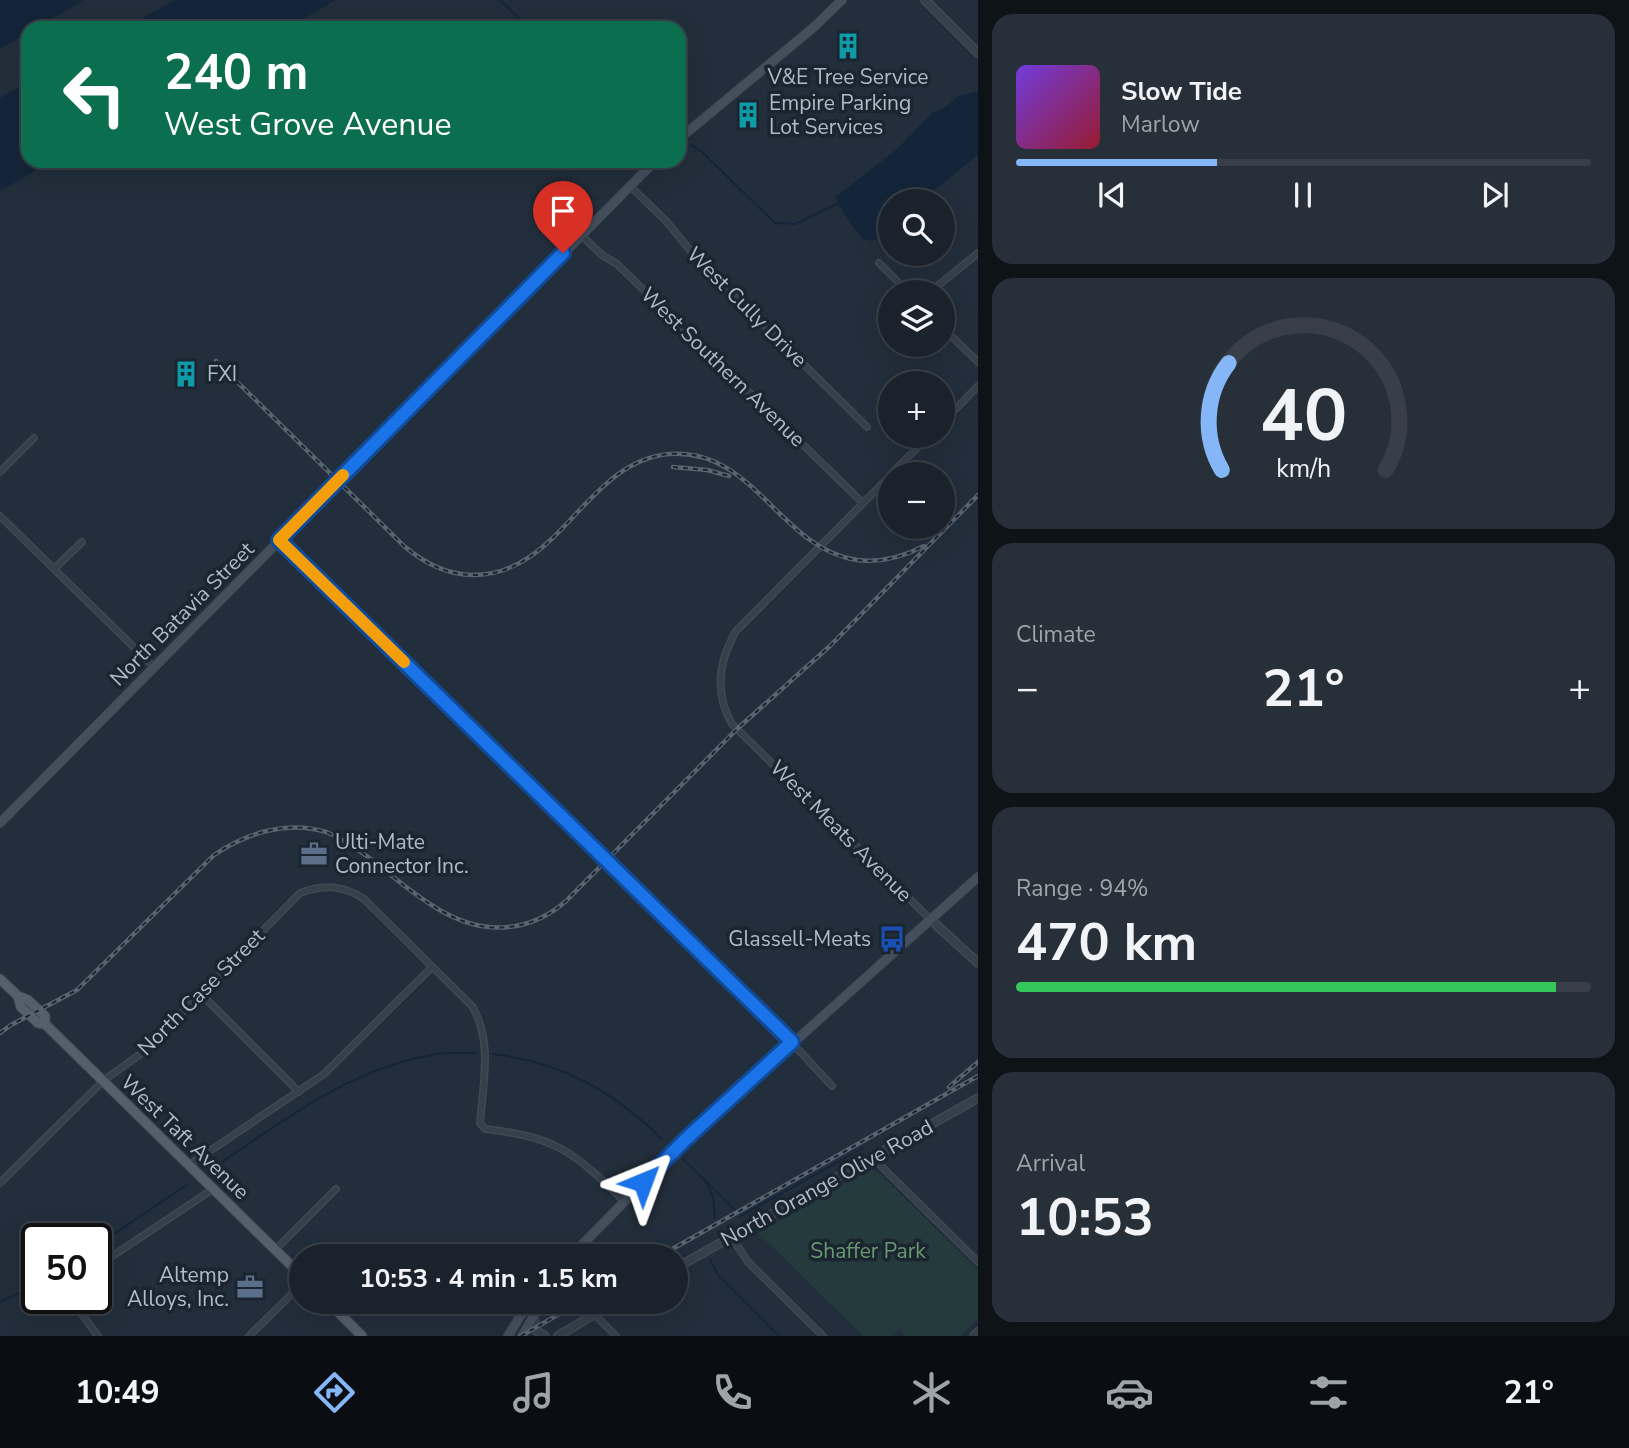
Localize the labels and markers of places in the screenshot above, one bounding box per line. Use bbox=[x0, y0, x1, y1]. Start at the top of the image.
building icon: V&E Tree Service bbox=[833, 31, 863, 61]
place label: V&E Tree Service bbox=[767, 63, 928, 91]
place label: Empire Parking Lot Services bbox=[769, 89, 911, 141]
building icon: Empire Parking Lot Services bbox=[733, 100, 763, 130]
pin bbox=[533, 181, 593, 253]
building icon: FXI bbox=[171, 359, 201, 389]
place label: FXI bbox=[207, 360, 237, 388]
place label: Ulti-Mate Connector Inc. bbox=[335, 828, 469, 880]
office icon: Ulti-Mate Connector Inc. bbox=[299, 839, 329, 869]
bus stop icon: Glassell-Meats bbox=[877, 924, 907, 954]
place label: Glassell-Meats bbox=[728, 925, 871, 953]
place label: Altemp Alloys, Inc. bbox=[127, 1261, 229, 1313]
office icon: Altemp Alloys, Inc. bbox=[235, 1272, 265, 1302]

